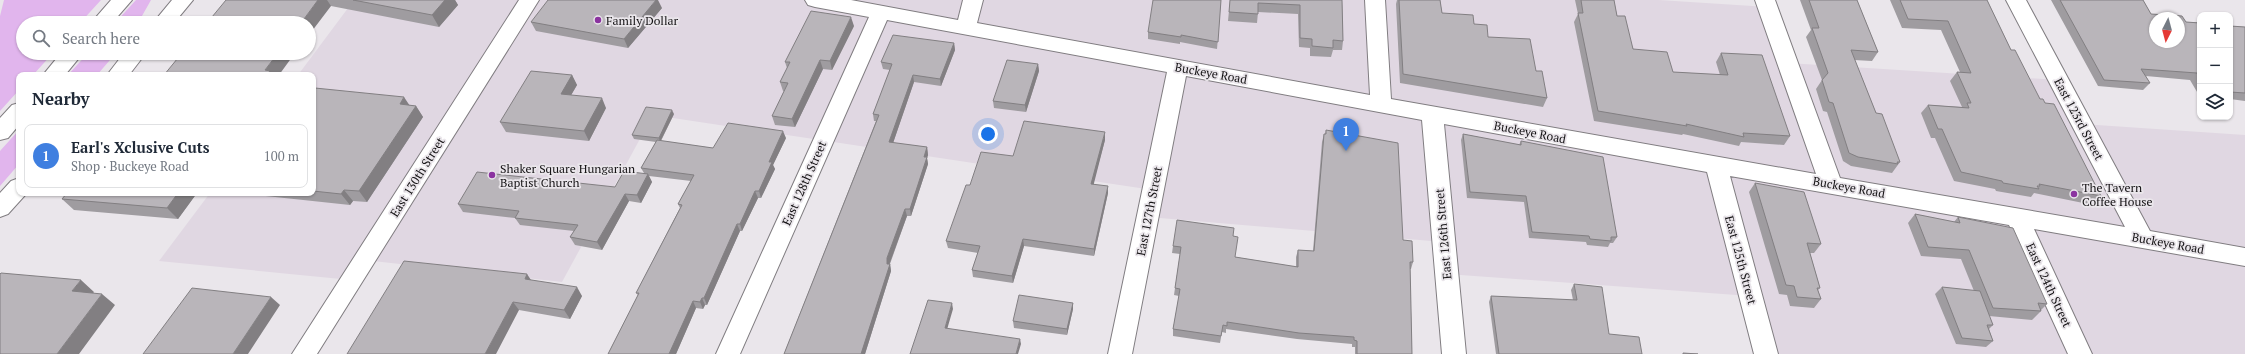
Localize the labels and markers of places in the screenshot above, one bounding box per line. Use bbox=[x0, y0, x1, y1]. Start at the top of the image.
place label: Family Dollar bbox=[606, 13, 679, 28]
marker: Family Dollar bbox=[593, 15, 603, 25]
pin: 1 bbox=[1333, 118, 1359, 151]
place label: Shaker Square Hungarian Baptist Church bbox=[500, 161, 635, 190]
marker: Shaker Square Hungarian Baptist Church bbox=[487, 170, 497, 180]
place label: The Tavern Coffee House bbox=[2082, 180, 2153, 209]
marker: The Tavern Coffee House bbox=[2069, 189, 2079, 199]

